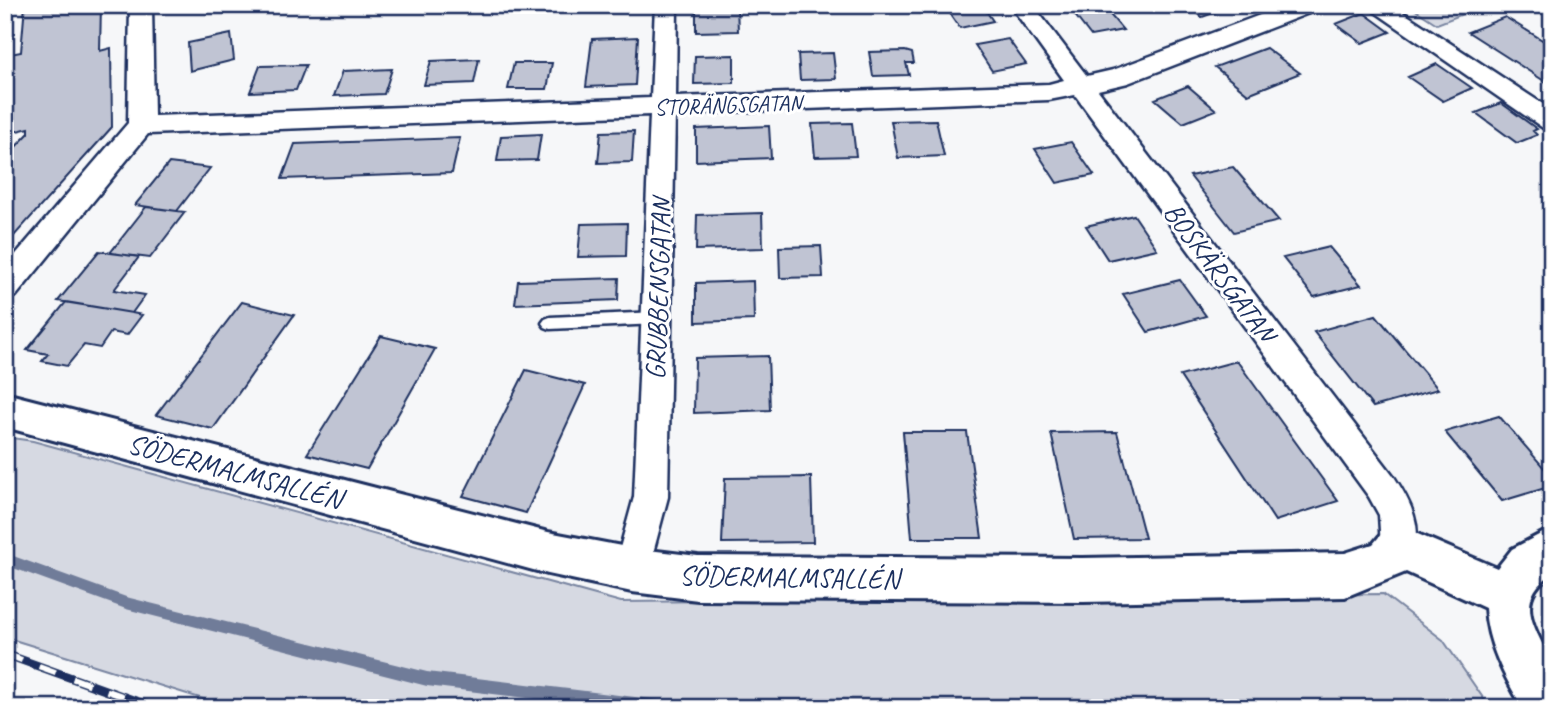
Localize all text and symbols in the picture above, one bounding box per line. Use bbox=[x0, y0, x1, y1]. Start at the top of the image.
street label: STORÄNGSGATAN bbox=[654, 88, 805, 122]
street label: GRUBBENSGATAN bbox=[637, 194, 679, 380]
street label: BOSKÄRSGATAN bbox=[1156, 195, 1286, 352]
street label: SÖDERMALMSALLÉN bbox=[124, 426, 350, 517]
street label: SÖDERMALMSALLÉN bbox=[679, 558, 903, 596]

